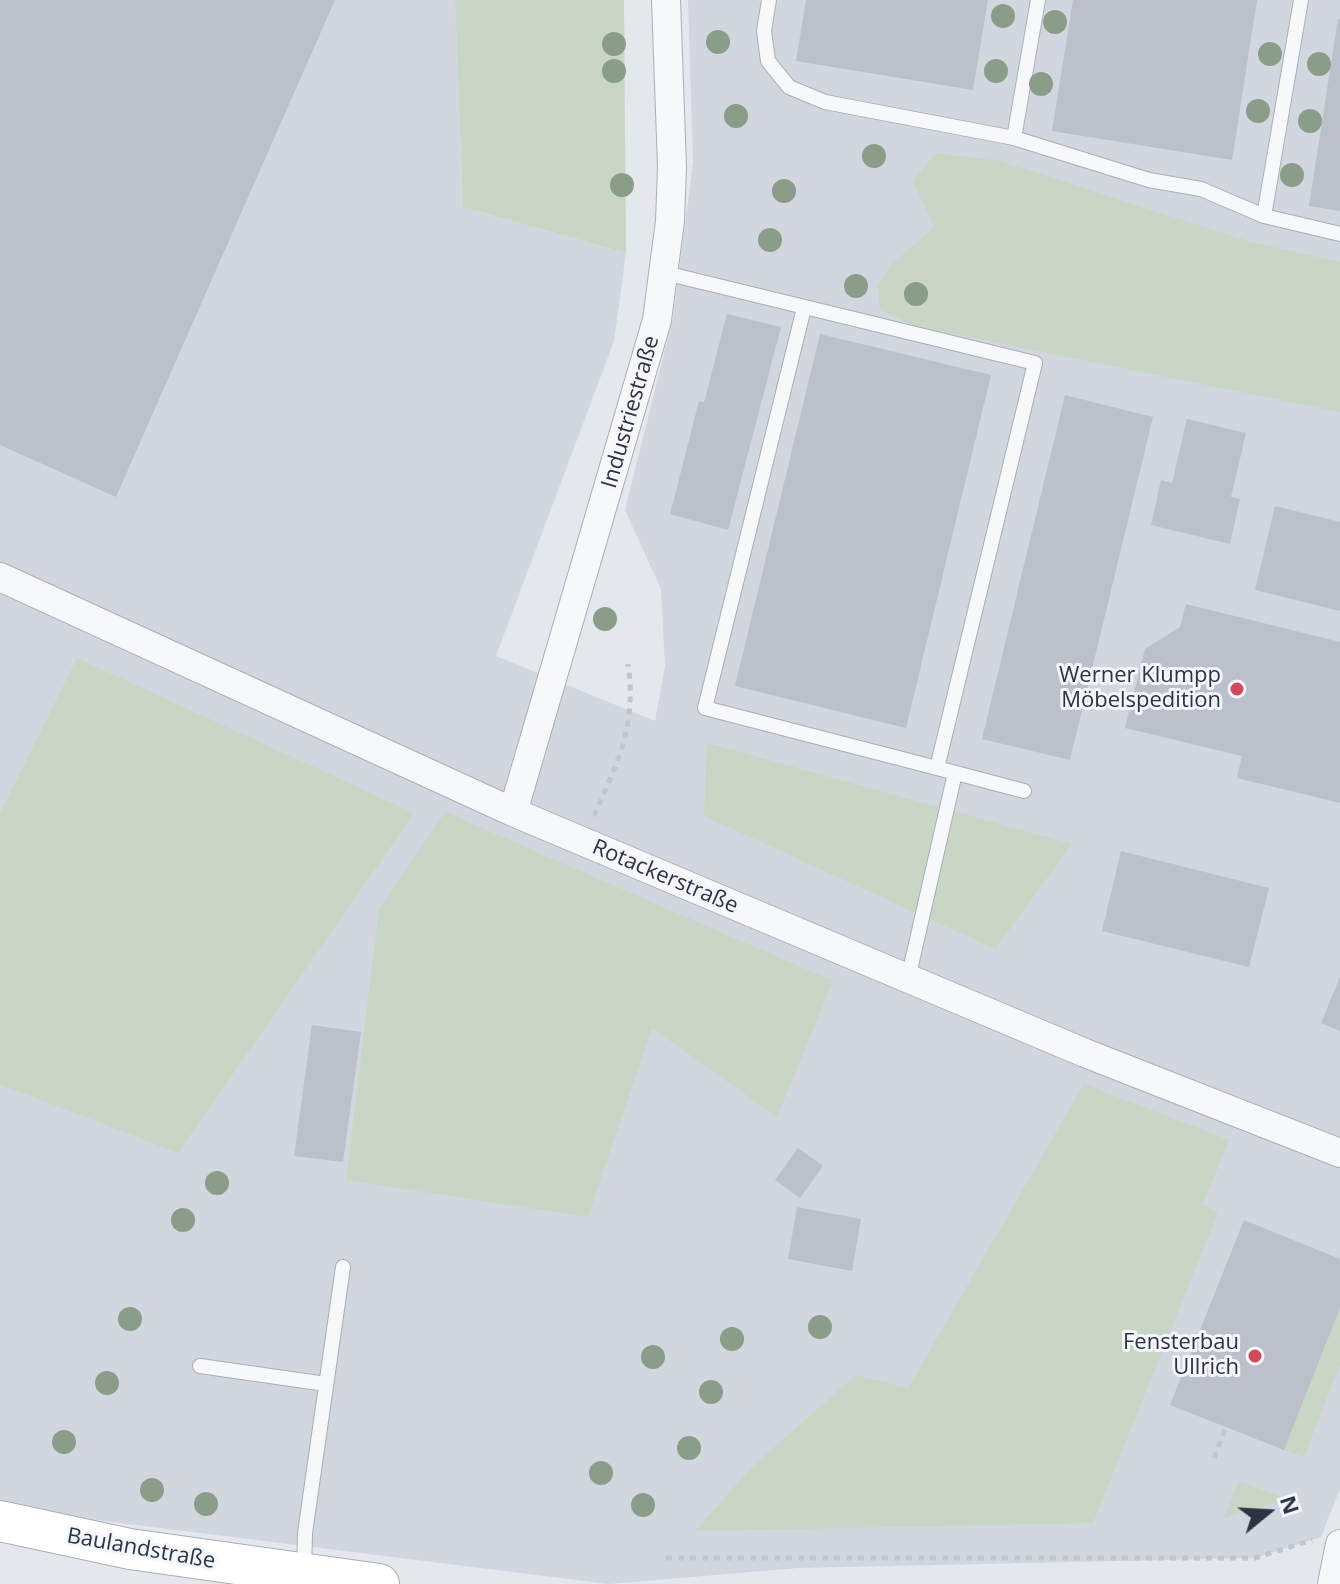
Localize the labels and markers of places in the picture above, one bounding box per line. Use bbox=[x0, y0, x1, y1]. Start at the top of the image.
place label: Werner Klumpp Möbelspedition bbox=[1059, 663, 1221, 714]
marker: Werner Klumpp Möbelspedition bbox=[1228, 680, 1246, 698]
place label: Fensterbau Ullrich bbox=[1123, 1330, 1239, 1382]
marker: Fensterbau Ullrich bbox=[1246, 1347, 1264, 1365]

